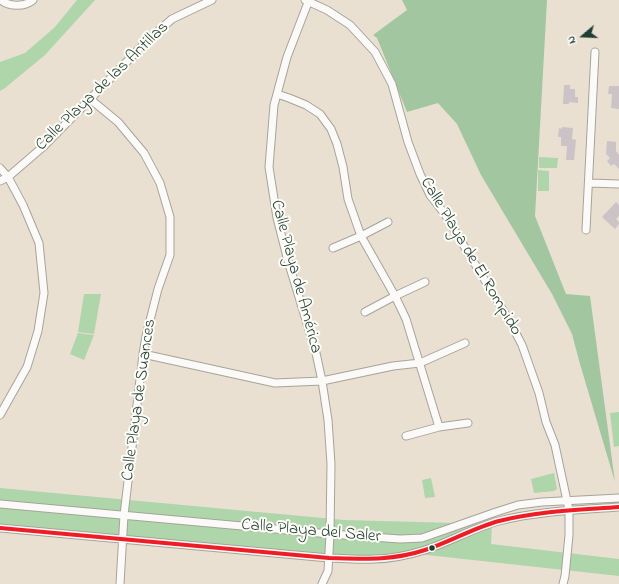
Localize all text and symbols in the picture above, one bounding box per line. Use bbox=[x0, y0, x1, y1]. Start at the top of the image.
north arrow bbox=[563, 16, 603, 56]
street label: Calle Playa de las Antillas bbox=[32, 18, 174, 156]
text: N bbox=[563, 34, 580, 46]
street label: Calle Playa de El Rompido bbox=[415, 174, 525, 340]
street label: Calle Playa de América bbox=[265, 198, 325, 356]
street label: Calle Playa de Suances bbox=[119, 318, 161, 482]
street label: Calle Playa del Saler bbox=[240, 516, 382, 548]
unlabelled marker bbox=[427, 543, 437, 553]

